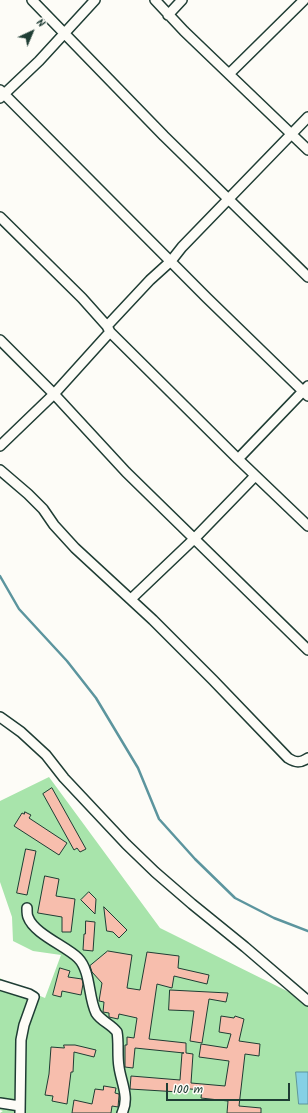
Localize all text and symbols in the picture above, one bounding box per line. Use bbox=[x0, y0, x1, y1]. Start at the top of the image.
north arrow bbox=[12, 12, 52, 52]
text: N bbox=[32, 14, 49, 32]
scale bar bbox=[168, 1075, 292, 1101]
text: 100 m bbox=[173, 1080, 203, 1099]

